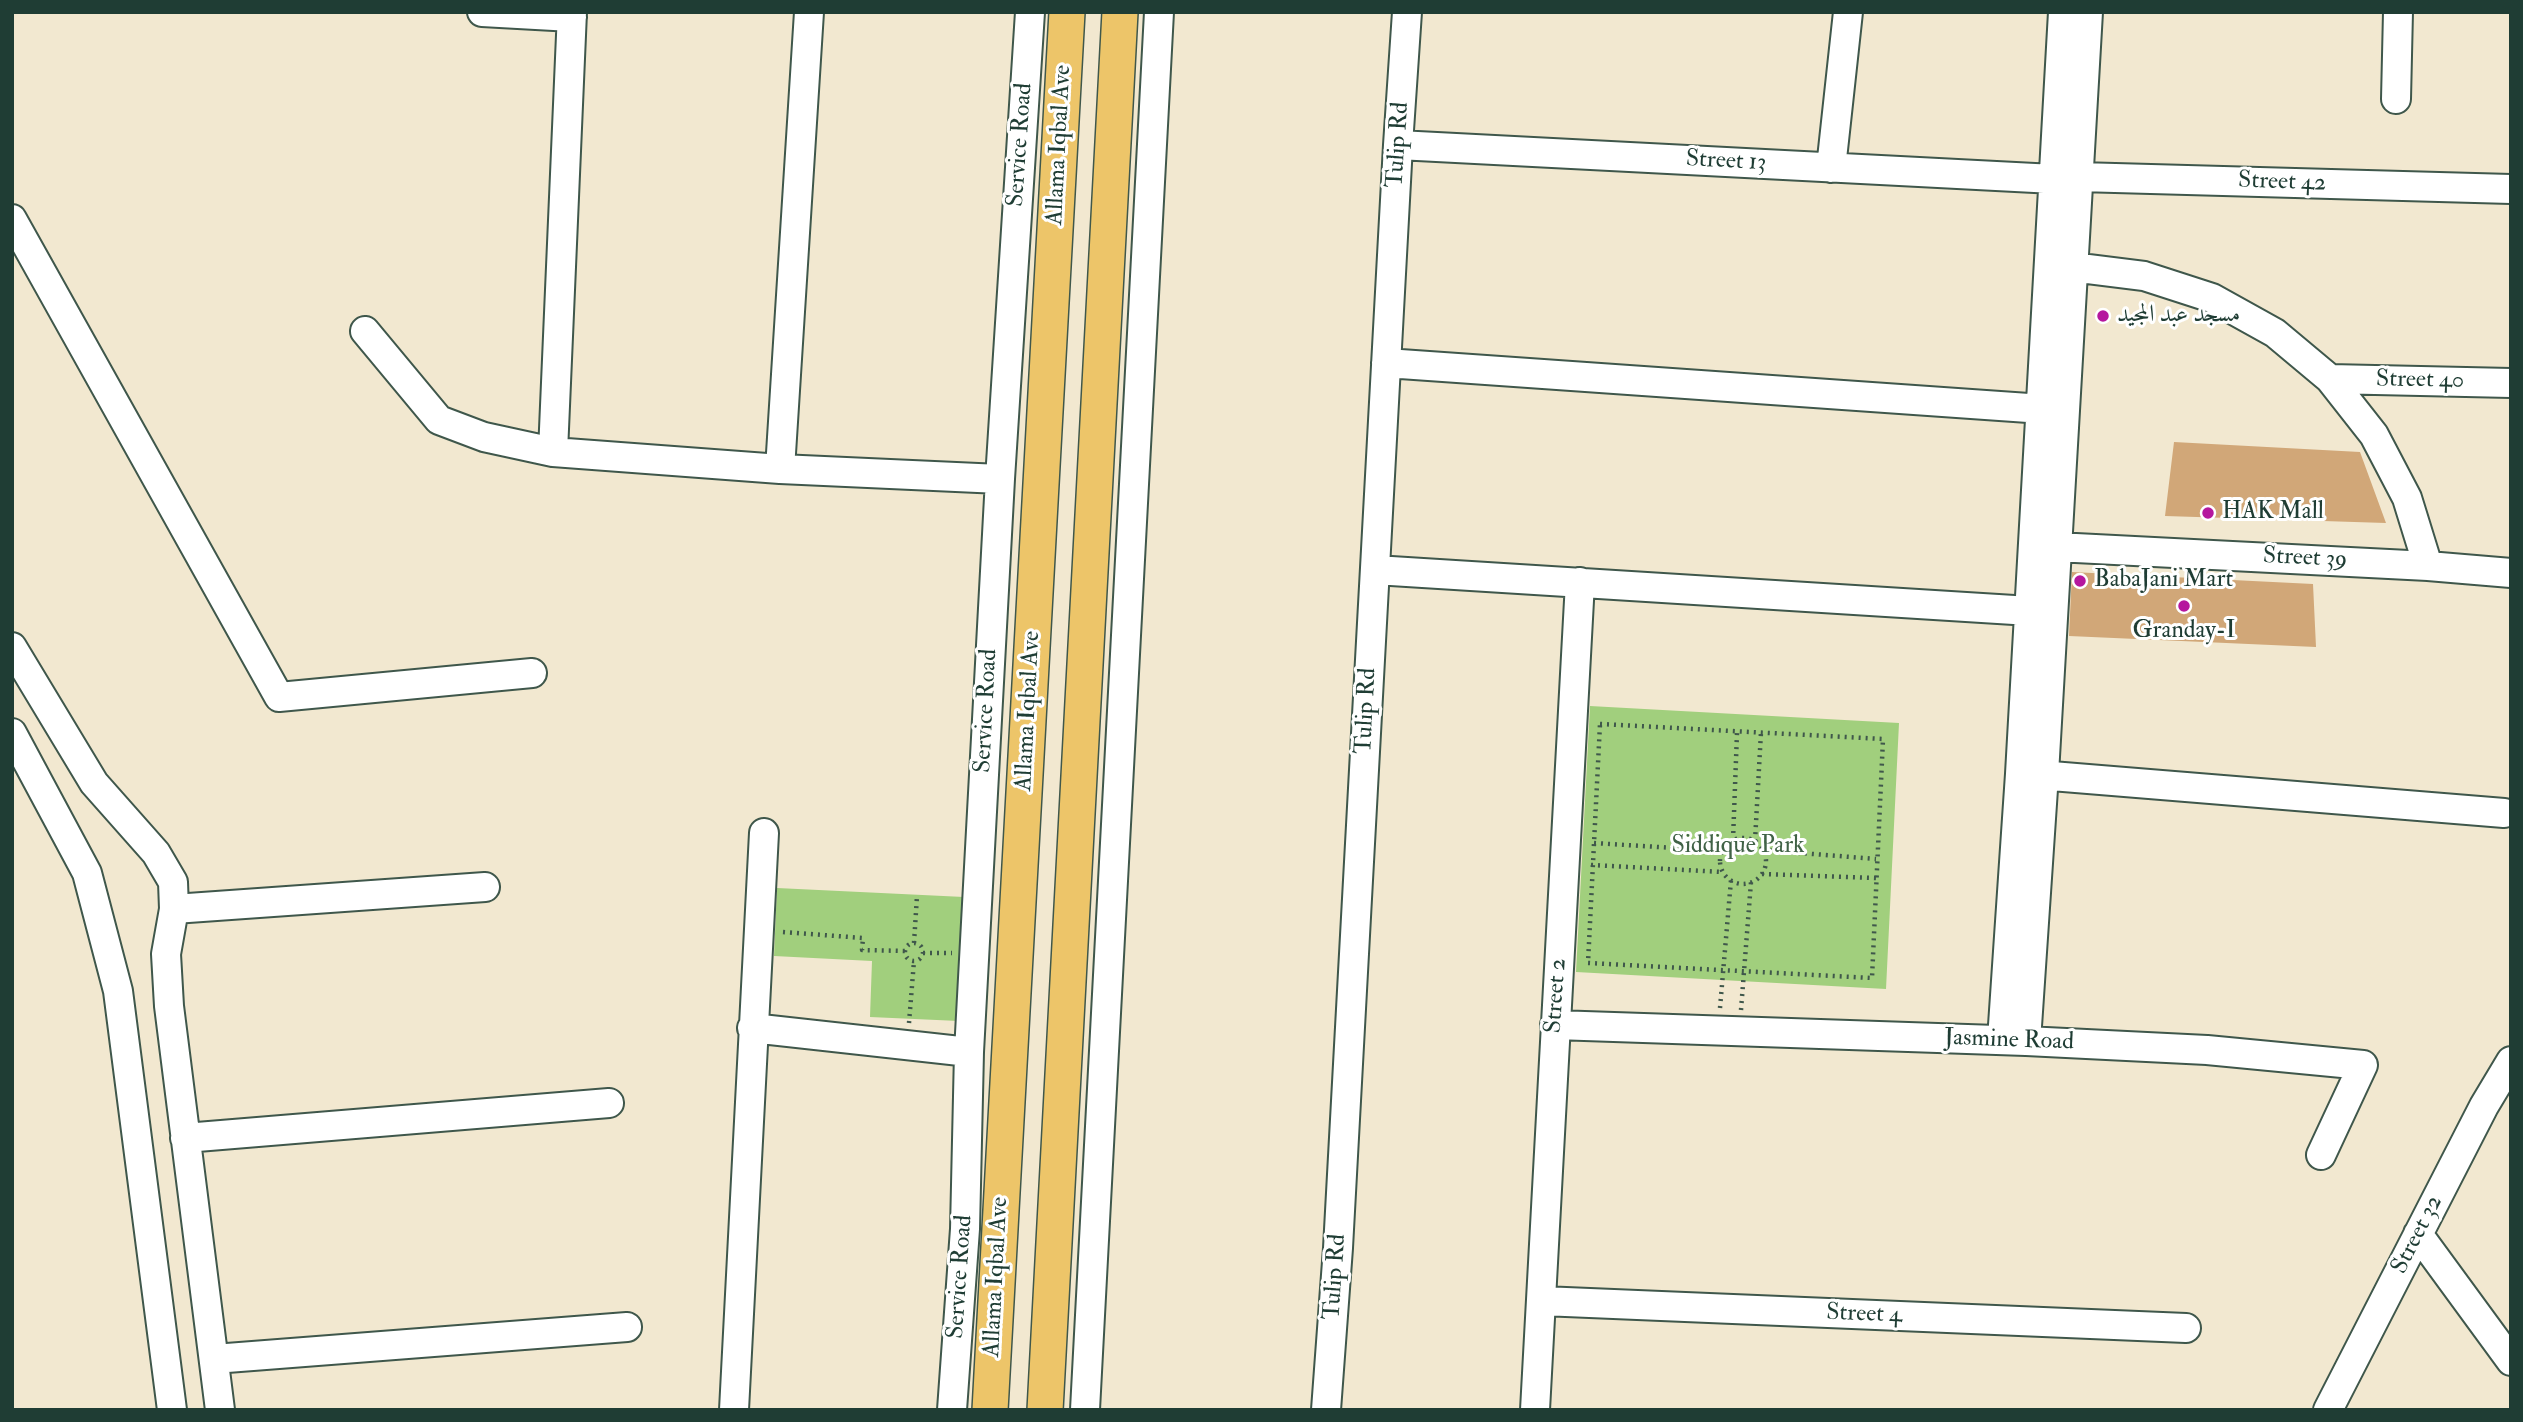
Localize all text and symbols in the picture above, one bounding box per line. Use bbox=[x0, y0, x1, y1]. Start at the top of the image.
street label: Allama Iqbal Ave bbox=[1041, 64, 1079, 226]
street label: Service Road bbox=[1002, 82, 1040, 208]
street label: Tulip Rd bbox=[1382, 101, 1416, 189]
street label: Street 13 bbox=[1685, 146, 1767, 178]
street label: Street 42 bbox=[2238, 167, 2326, 199]
place label: مسجد عبد المجید bbox=[2117, 302, 2240, 330]
marker: مسجد عبد المجید bbox=[2095, 308, 2111, 324]
street label: Street 40 bbox=[2376, 366, 2464, 396]
place label: HAK Mall bbox=[2222, 499, 2324, 527]
marker: HAK Mall bbox=[2200, 505, 2216, 521]
street label: Street 39 bbox=[2262, 542, 2348, 576]
place label: BabaJani Mart bbox=[2094, 567, 2233, 595]
marker: BabaJani Mart bbox=[2072, 573, 2088, 589]
marker: Granday-I bbox=[2176, 598, 2192, 614]
place label: Granday-I bbox=[2132, 618, 2236, 646]
street label: Allama Iqbal Ave bbox=[1010, 630, 1048, 792]
street label: Service Road bbox=[969, 648, 1005, 774]
street label: Tulip Rd bbox=[1350, 667, 1384, 755]
park label: Siddique Park bbox=[1671, 833, 1805, 861]
street label: Street 2 bbox=[1540, 958, 1574, 1034]
street label: Jasmine Road bbox=[1944, 1024, 2074, 1058]
street label: Street 32 bbox=[2386, 1191, 2450, 1279]
street label: Allama Iqbal Ave bbox=[978, 1196, 1016, 1358]
street label: Service Road bbox=[942, 1214, 980, 1340]
street label: Tulip Rd bbox=[1319, 1233, 1353, 1321]
street label: Street 4 bbox=[1826, 1299, 1902, 1331]

